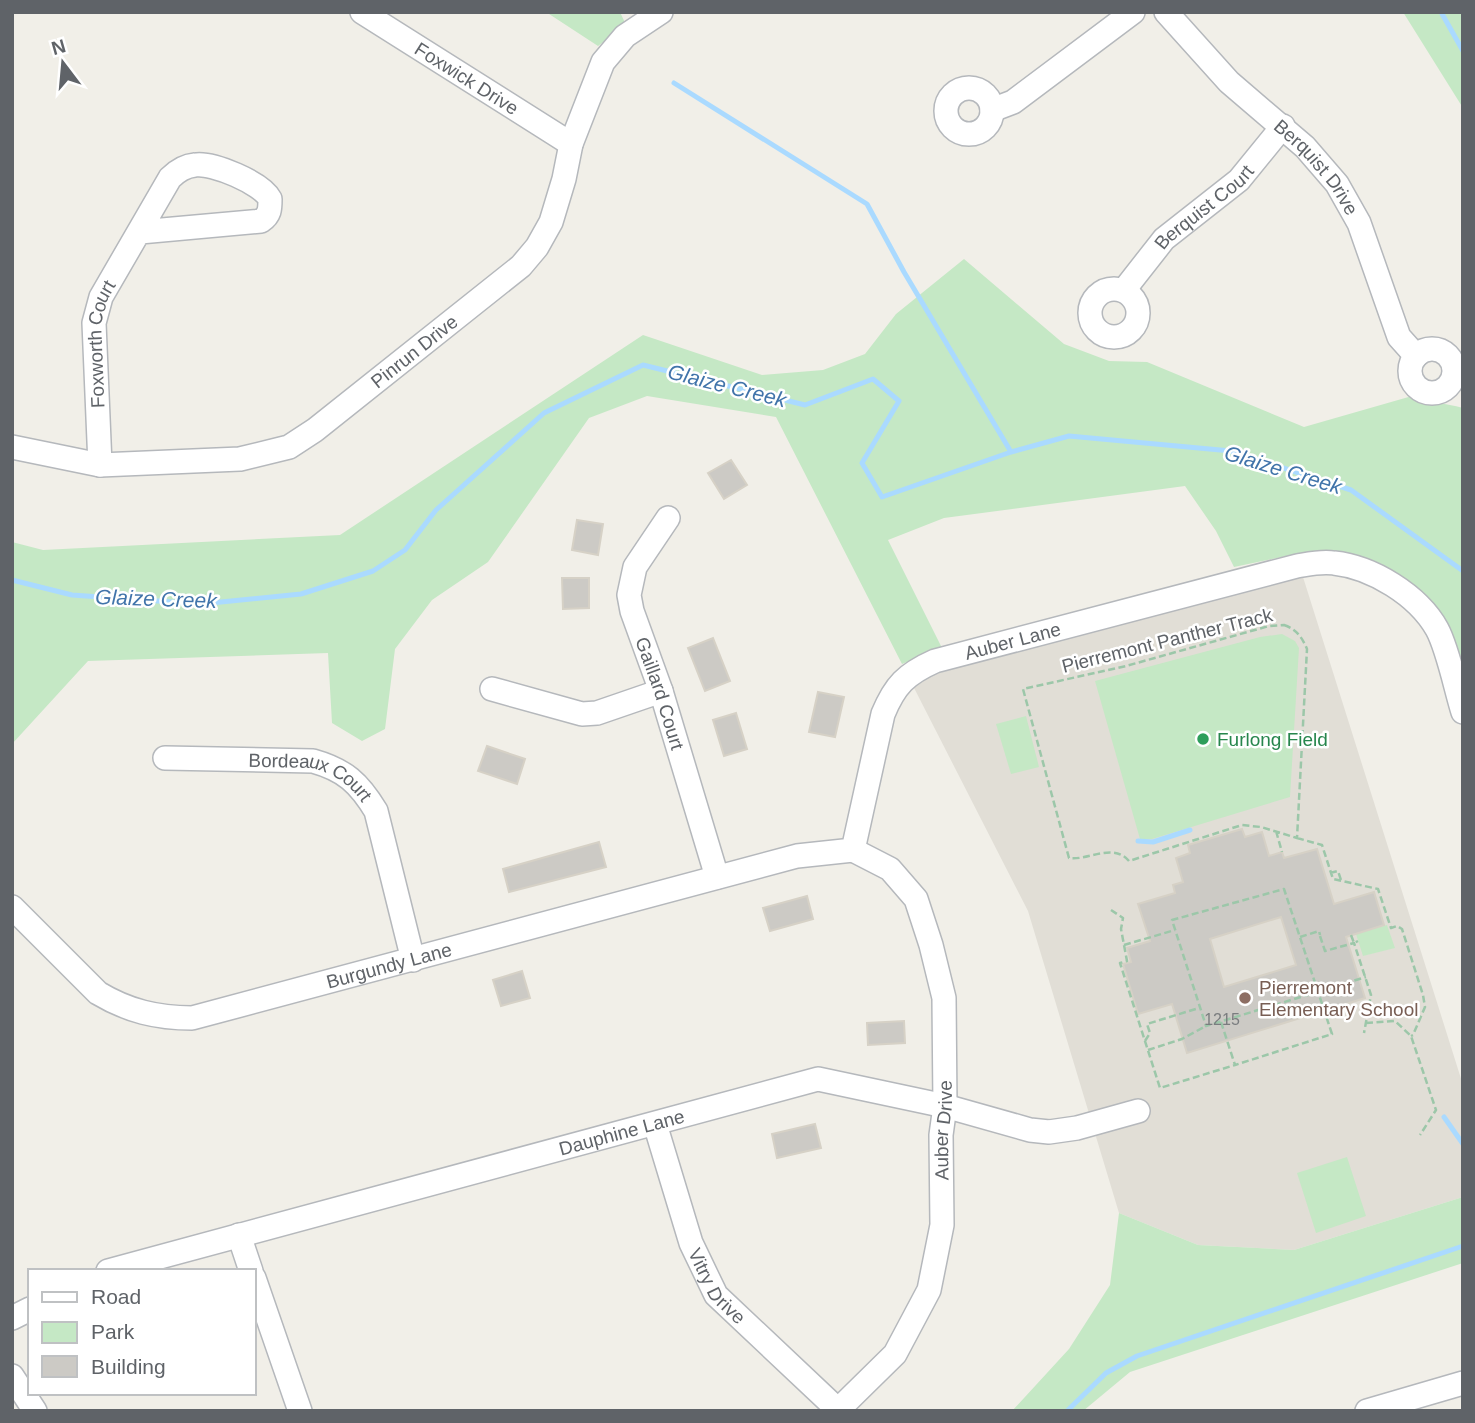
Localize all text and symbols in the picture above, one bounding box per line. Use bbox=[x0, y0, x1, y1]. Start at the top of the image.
north arrow bbox=[28, 28, 98, 98]
text: N bbox=[49, 35, 68, 59]
street label: Foxwick Drive bbox=[411, 38, 522, 119]
street label: Berquist Drive bbox=[1270, 115, 1362, 219]
street label: Berquist Court bbox=[1150, 160, 1258, 253]
street label: Foxworth Court bbox=[84, 276, 120, 408]
street label: Pinrun Drive bbox=[367, 311, 462, 392]
water label: Glaize Creek bbox=[665, 360, 790, 412]
water label: Glaize Creek bbox=[1222, 441, 1346, 499]
water label: Glaize Creek bbox=[95, 585, 219, 612]
street label: Pierremont Panther Track bbox=[1060, 604, 1275, 677]
street label: Auber Lane bbox=[962, 618, 1063, 664]
street label: Gaillard Court bbox=[631, 634, 688, 753]
place label: Furlong Field bbox=[1217, 729, 1328, 750]
marker: Furlong Field bbox=[1195, 731, 1211, 747]
street label: Bordeaux Court bbox=[248, 750, 377, 806]
street label: Burgundy Lane bbox=[324, 939, 454, 993]
place label: Pierremont Elementary School bbox=[1259, 977, 1418, 1020]
marker: Pierremont Elementary School bbox=[1237, 990, 1253, 1006]
house number: 1215 bbox=[1204, 1011, 1240, 1028]
street label: Auber Drive bbox=[931, 1080, 956, 1180]
street label: Dauphine Lane bbox=[557, 1106, 687, 1160]
street label: Vitry Drive bbox=[684, 1245, 750, 1328]
legend bbox=[28, 1269, 256, 1395]
text: Road bbox=[91, 1285, 141, 1308]
text: Park bbox=[91, 1320, 135, 1343]
text: Building bbox=[91, 1355, 166, 1378]

